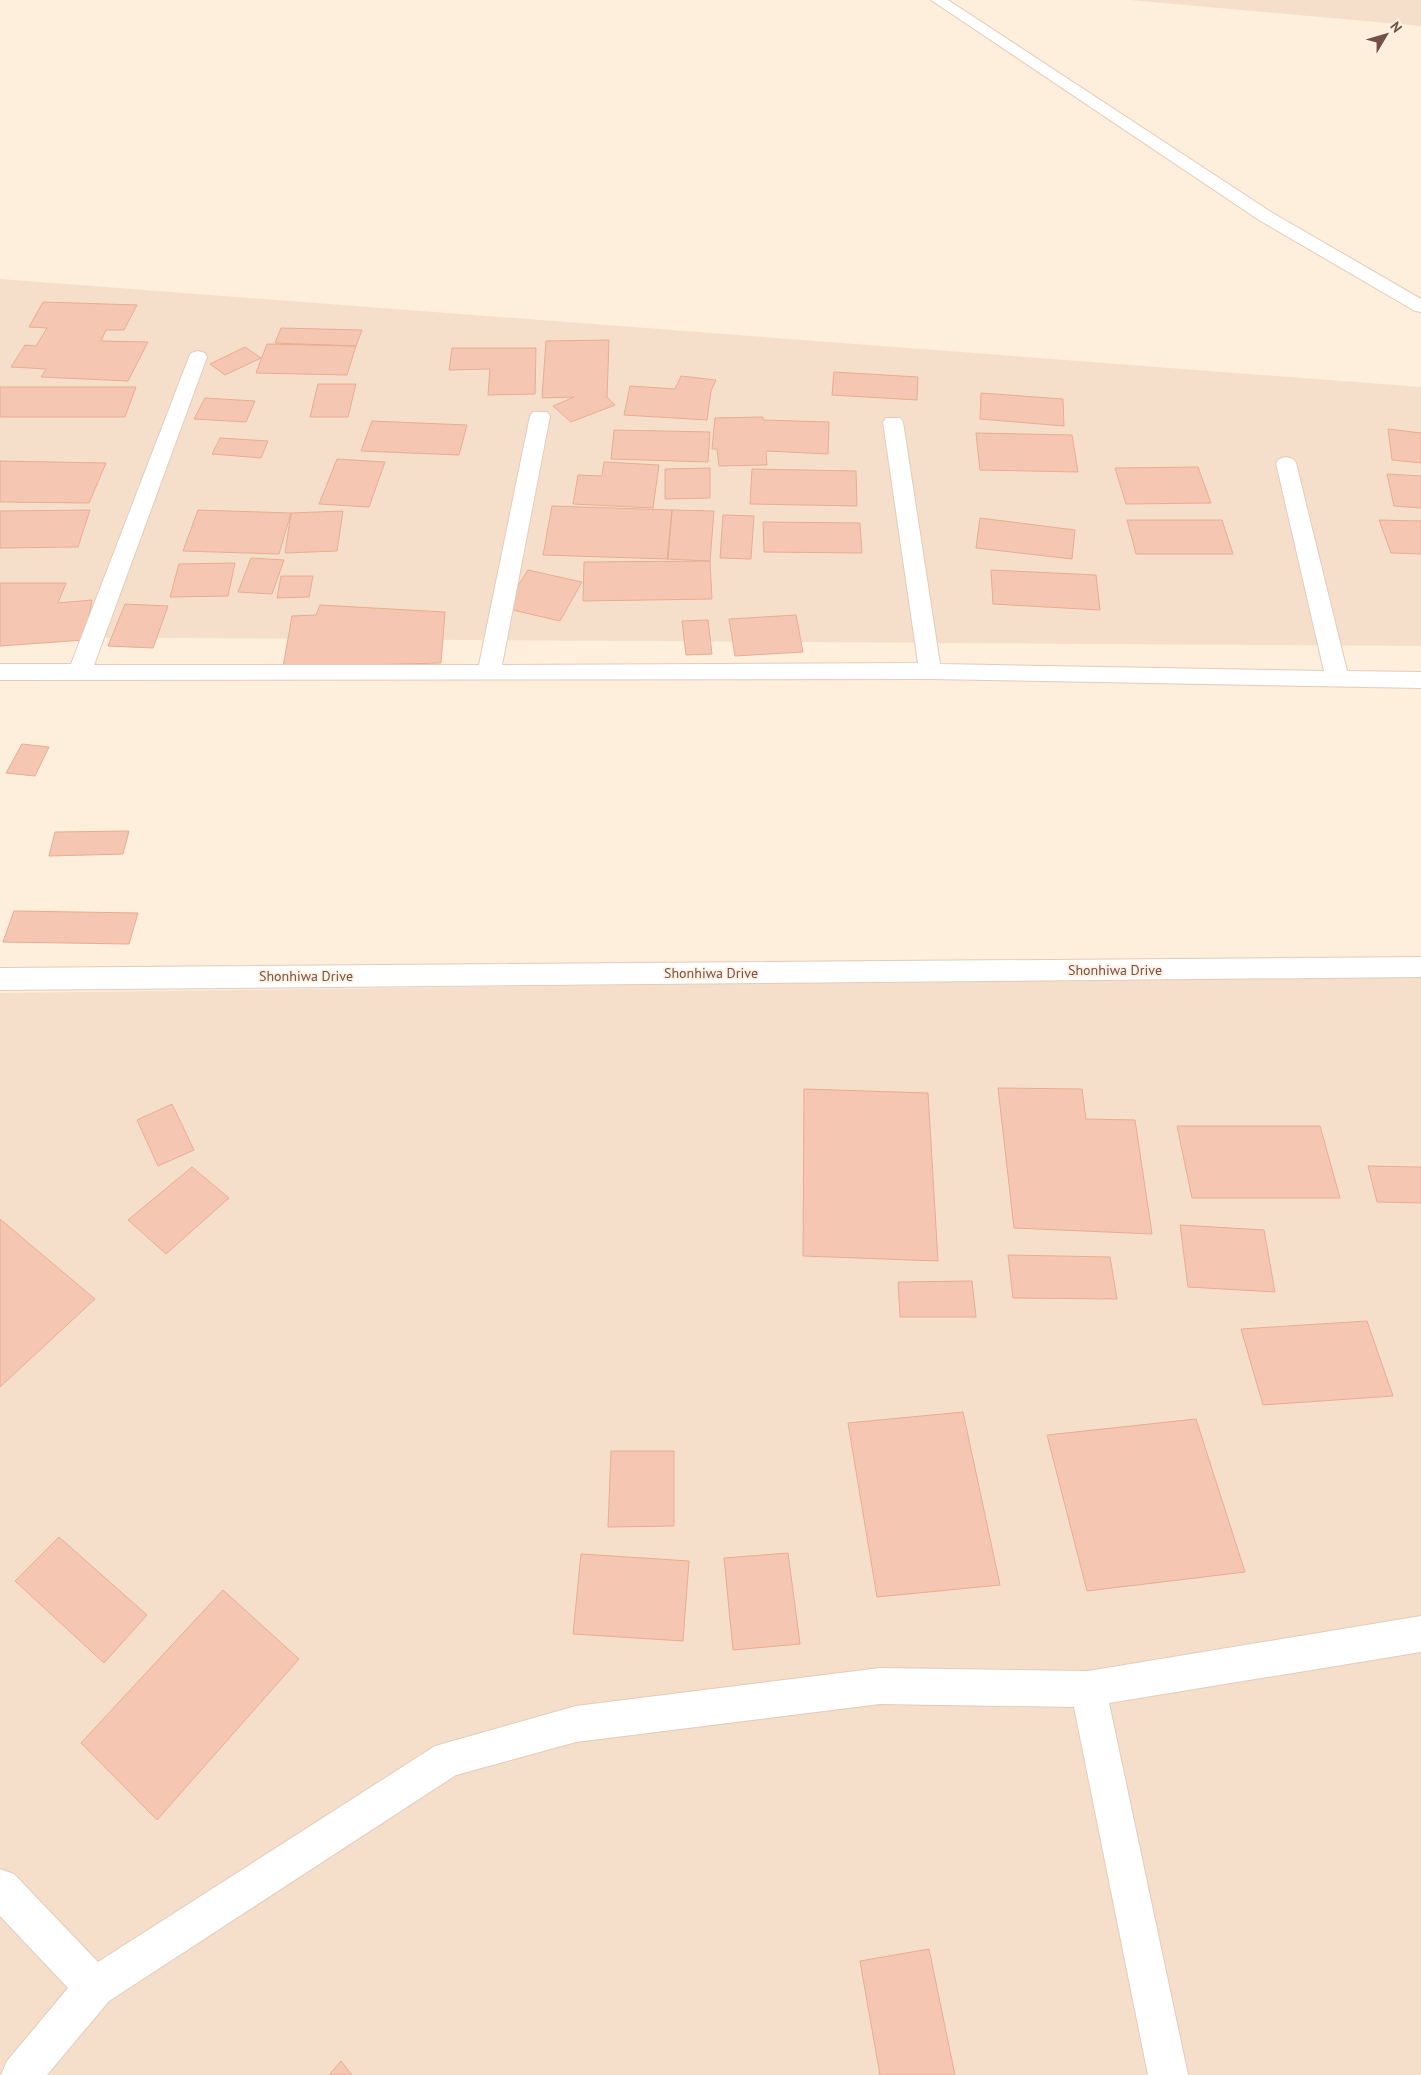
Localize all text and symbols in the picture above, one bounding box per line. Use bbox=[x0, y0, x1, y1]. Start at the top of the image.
north arrow bbox=[1361, 10, 1411, 60]
text: N bbox=[1386, 18, 1406, 36]
street label: Shonhiwa Drive bbox=[1068, 961, 1162, 979]
street label: Shonhiwa Drive bbox=[664, 964, 758, 982]
street label: Shonhiwa Drive bbox=[259, 967, 353, 985]

